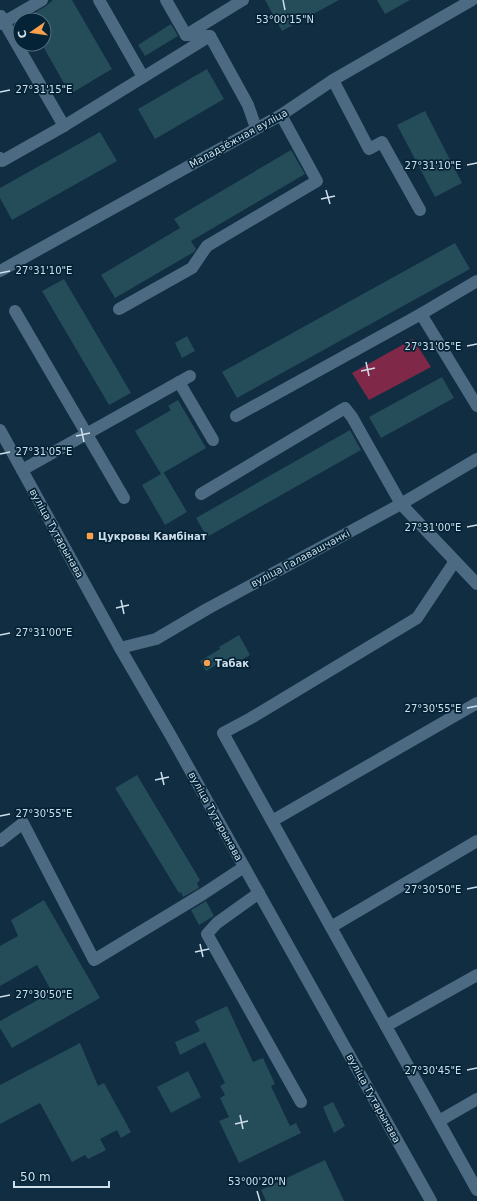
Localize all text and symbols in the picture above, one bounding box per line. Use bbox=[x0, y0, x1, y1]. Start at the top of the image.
north arrow bbox=[12, 12, 52, 52]
text: 53°00'15"N bbox=[256, 14, 314, 25]
text: С bbox=[16, 29, 30, 40]
text: 27°31'15"E bbox=[16, 84, 72, 95]
street label: Маладзёжная вуліца bbox=[187, 107, 289, 170]
text: 27°31'10"E bbox=[405, 160, 461, 171]
text: 27°31'10"E bbox=[16, 265, 72, 276]
text: 27°31'05"E bbox=[405, 341, 461, 352]
text: 27°31'05"E bbox=[16, 446, 72, 457]
street label: вуліца Тутарынава bbox=[28, 487, 86, 580]
text: 27°31'00"E bbox=[405, 522, 461, 533]
street label: вуліца Галавашчанкі bbox=[249, 528, 352, 589]
marker: Цукровы Камбінат bbox=[85, 531, 95, 541]
place label: Цукровы Камбінат bbox=[98, 531, 207, 542]
text: 27°31'00"E bbox=[16, 627, 72, 638]
marker: Табак bbox=[202, 658, 212, 668]
place label: Табак bbox=[215, 658, 249, 669]
text: 27°30'55"E bbox=[405, 703, 461, 714]
street label: вуліца Тутарынава bbox=[187, 770, 245, 863]
text: 27°30'55"E bbox=[16, 808, 72, 819]
text: 27°30'50"E bbox=[405, 884, 461, 895]
text: 27°30'50"E bbox=[16, 989, 72, 1000]
street label: вуліца Тутарынава bbox=[345, 1052, 403, 1145]
text: 27°30'45"E bbox=[405, 1065, 461, 1076]
scale bar bbox=[14, 1163, 109, 1189]
text: 50 m bbox=[20, 1170, 51, 1184]
text: 53°00'20"N bbox=[228, 1176, 286, 1187]

